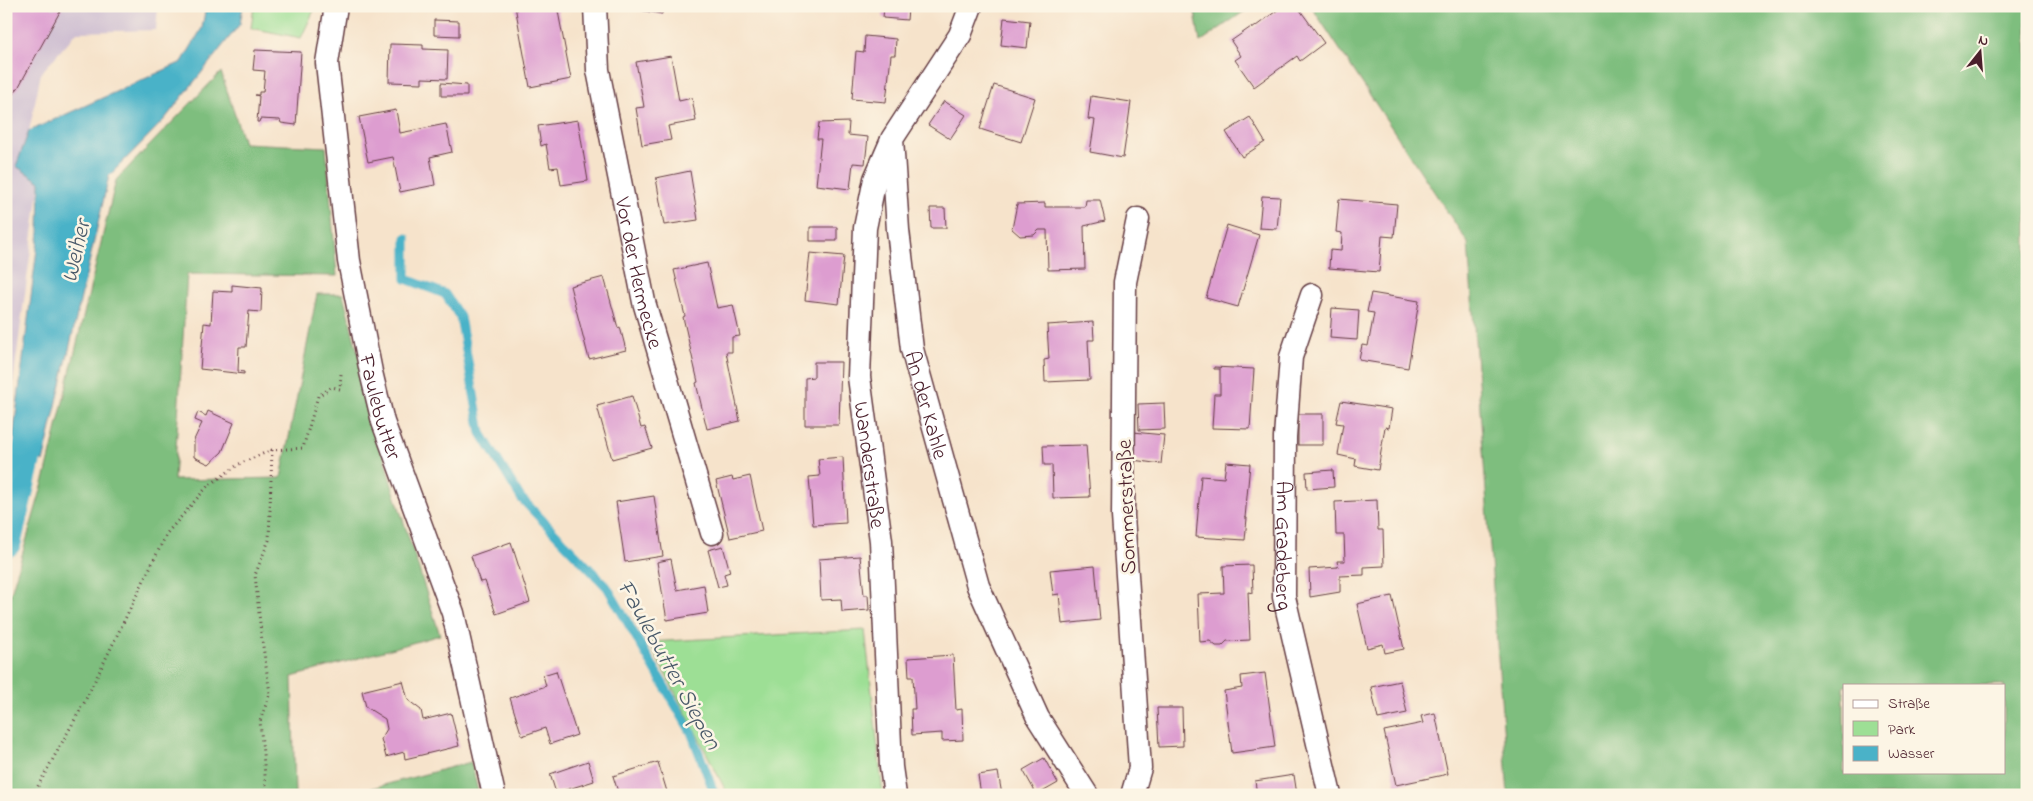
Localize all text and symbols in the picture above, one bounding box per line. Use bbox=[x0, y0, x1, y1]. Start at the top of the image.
north arrow bbox=[1956, 28, 2006, 78]
text: N bbox=[1976, 30, 1991, 52]
street label: Vor der Hermecke bbox=[604, 194, 670, 353]
water label: Weiher bbox=[53, 214, 102, 286]
street label: An der Kahle bbox=[894, 348, 955, 463]
street label: Faulebutter bbox=[349, 351, 408, 465]
street label: Wanderstraße bbox=[843, 400, 892, 531]
street label: Sommerstraße bbox=[1110, 439, 1146, 575]
street label: Am Gradeberg bbox=[1265, 481, 1300, 614]
water label: Faulebutter Siepen bbox=[607, 574, 730, 758]
legend bbox=[1843, 684, 2006, 774]
text: Straße bbox=[1888, 693, 1930, 715]
text: Park bbox=[1888, 719, 1916, 741]
text: Wasser bbox=[1888, 743, 1935, 765]

